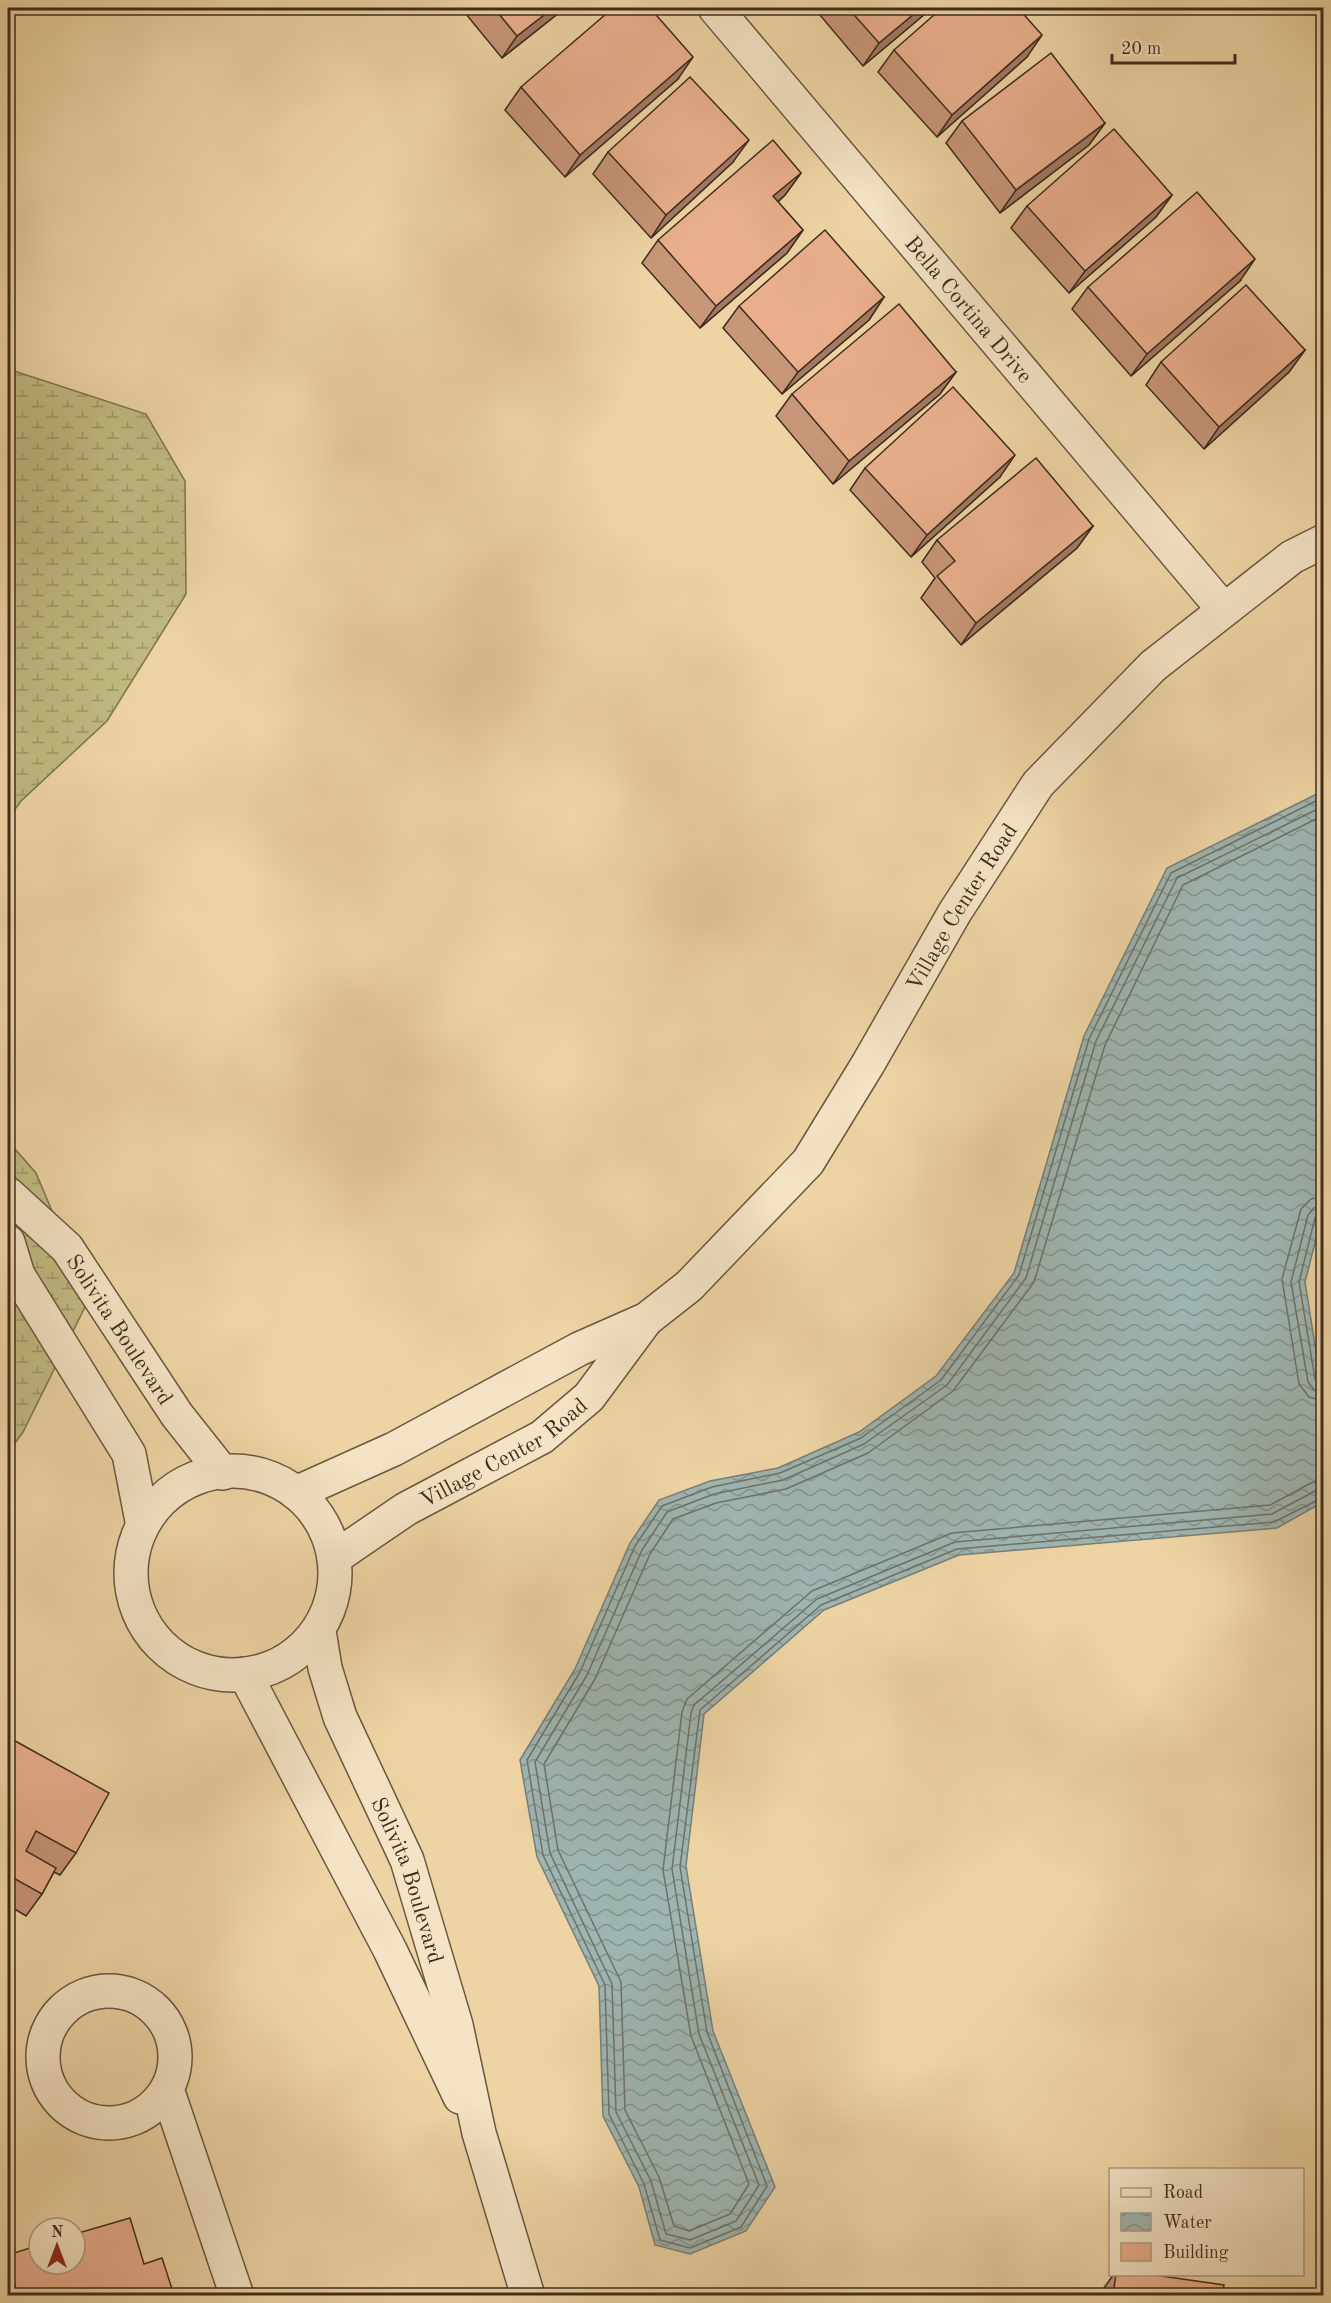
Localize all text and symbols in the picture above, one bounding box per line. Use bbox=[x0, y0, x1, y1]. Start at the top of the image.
scale bar bbox=[1112, 27, 1235, 65]
text: 20 m bbox=[1121, 40, 1161, 58]
street label: Bella Cortina Drive bbox=[900, 233, 1036, 388]
street label: Village Center Road bbox=[903, 820, 1022, 995]
street label: Solivita Boulevard bbox=[61, 1251, 176, 1409]
street label: Village Center Road bbox=[417, 1395, 592, 1513]
street label: Solivita Boulevard bbox=[366, 1794, 446, 1966]
legend bbox=[1109, 2168, 1304, 2276]
text: Road bbox=[1163, 2184, 1203, 2202]
text: Water bbox=[1163, 2214, 1212, 2232]
north arrow bbox=[27, 2216, 87, 2276]
text: N bbox=[51, 2225, 64, 2241]
text: Building bbox=[1163, 2244, 1229, 2262]

